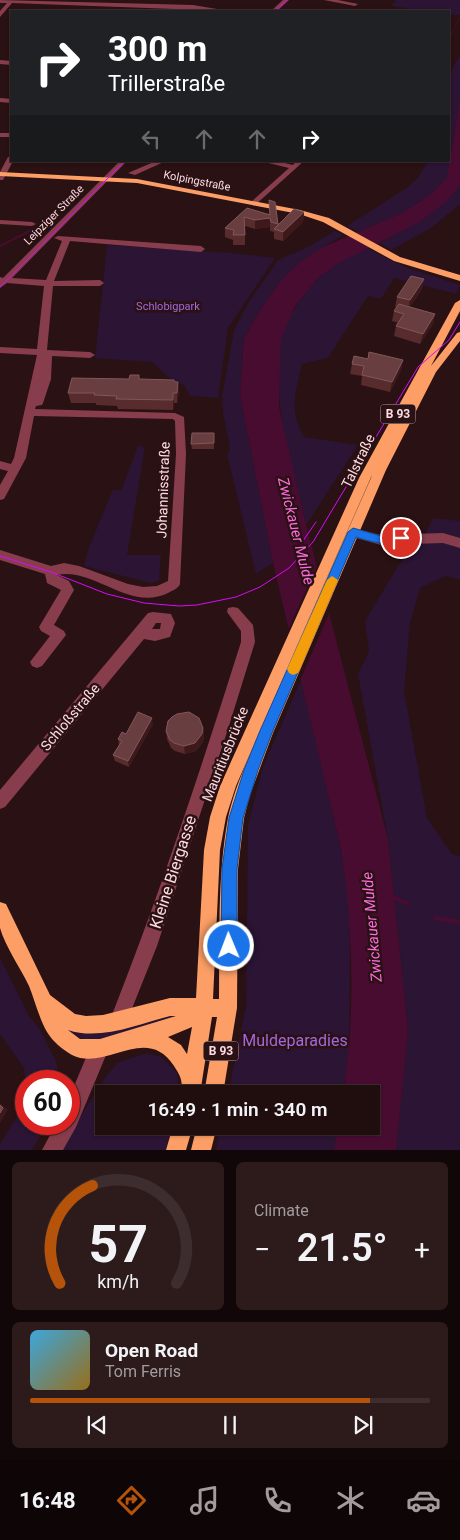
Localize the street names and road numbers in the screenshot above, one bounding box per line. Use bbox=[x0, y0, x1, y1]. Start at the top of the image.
street label: Kolpingstraße bbox=[162, 168, 232, 194]
street label: Leipziger Straße bbox=[21, 182, 87, 248]
road number: B 93 bbox=[380, 404, 416, 424]
street label: Talstraße bbox=[338, 431, 378, 491]
street label: Johannisstraße bbox=[153, 441, 173, 539]
street label: Schloßstraße bbox=[37, 680, 103, 754]
street label: Mauritiusbrücke bbox=[199, 704, 251, 804]
street label: Kleine Biergasse bbox=[146, 813, 200, 931]
road number: B 93 bbox=[204, 1042, 238, 1060]

